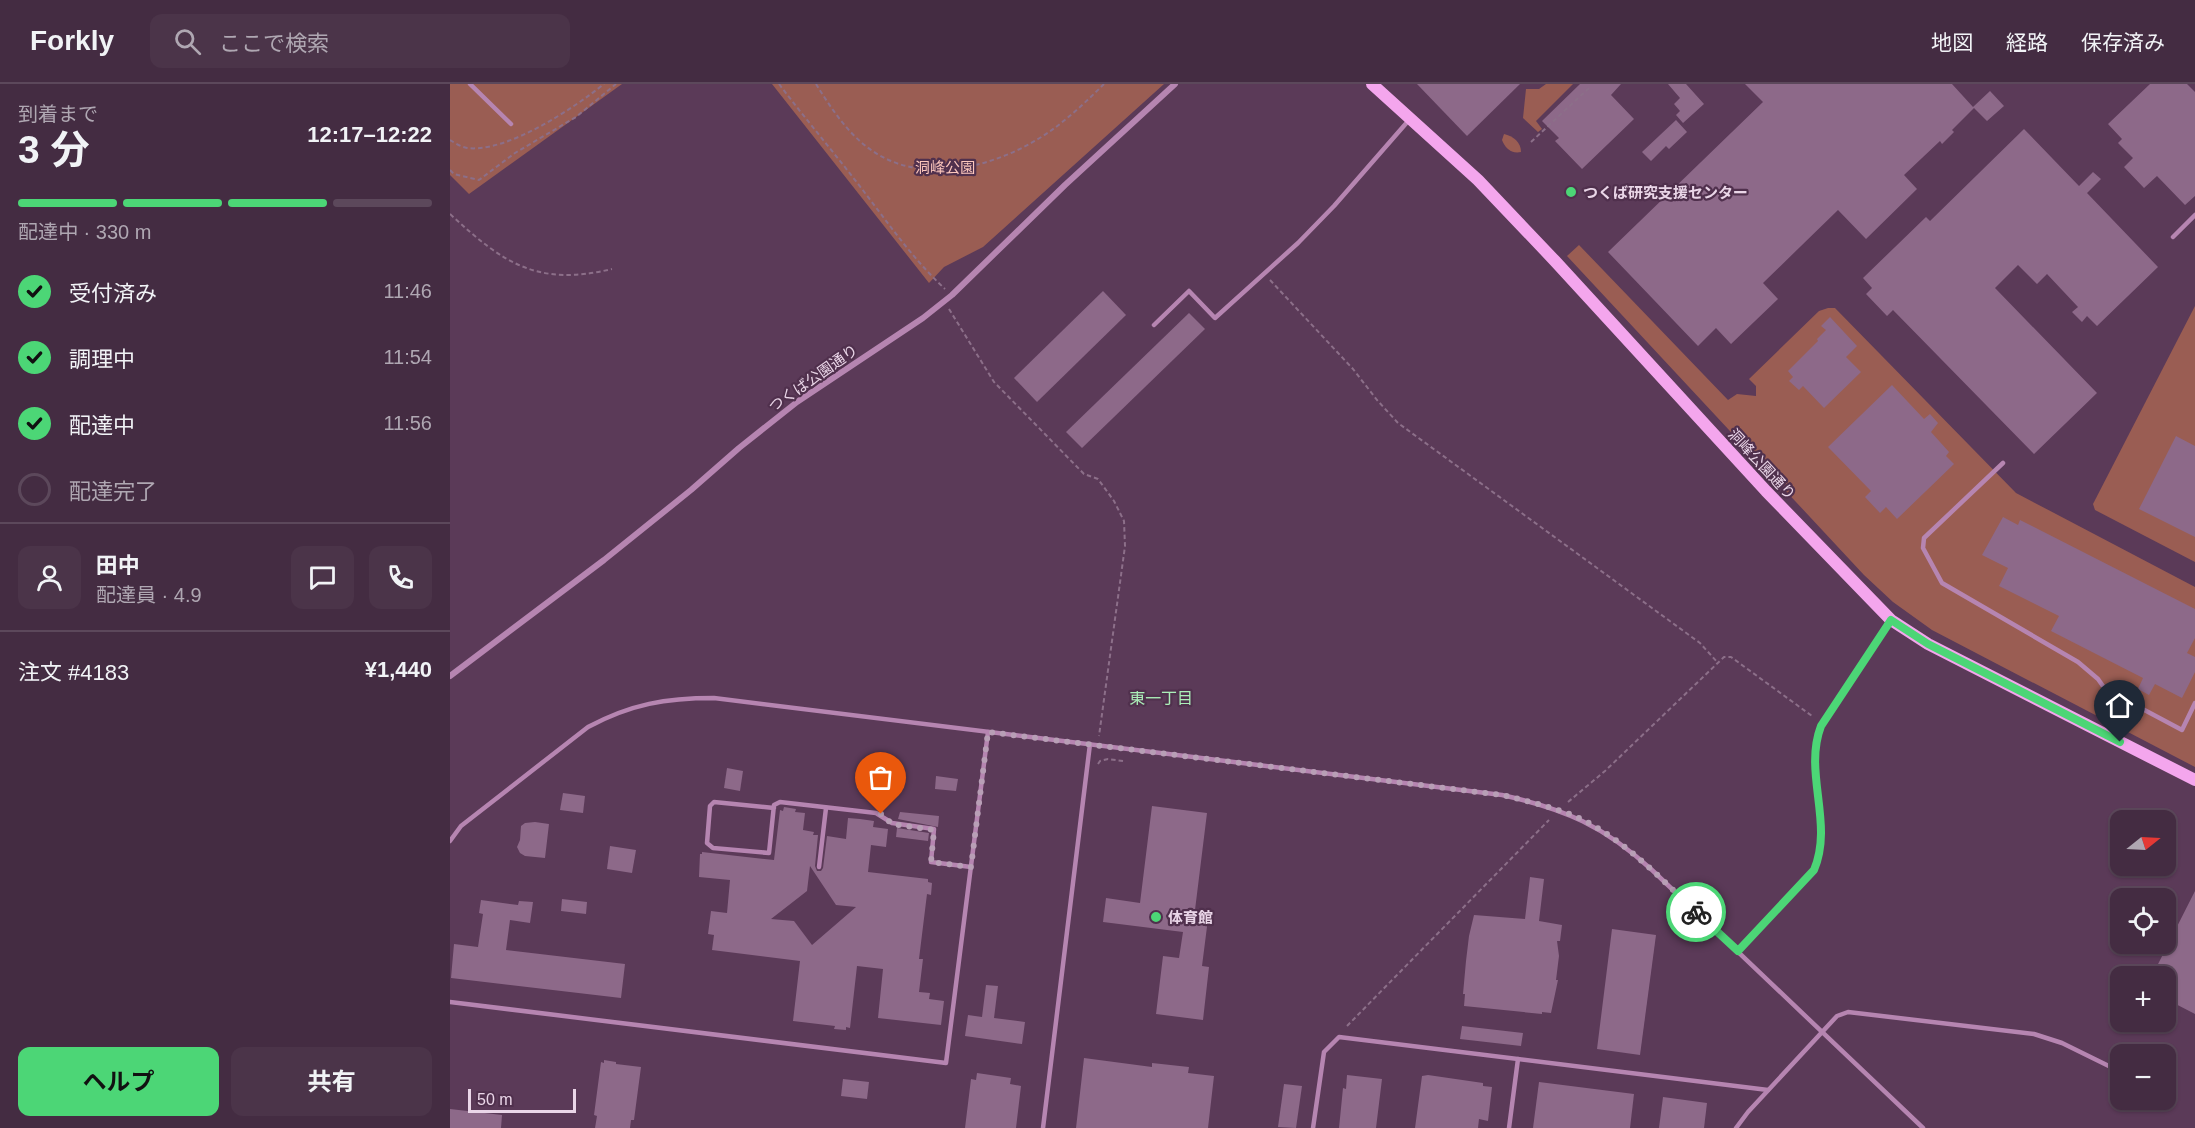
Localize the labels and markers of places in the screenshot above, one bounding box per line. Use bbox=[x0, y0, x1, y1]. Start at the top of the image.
place label: つくば研究支援センター bbox=[1583, 184, 1748, 201]
marker: つくば研究支援センター bbox=[1564, 185, 1578, 199]
pin bbox=[2094, 680, 2145, 742]
pin bbox=[855, 752, 906, 814]
place label: 体育館 bbox=[1168, 909, 1213, 926]
marker: 体育館 bbox=[1149, 910, 1163, 924]

